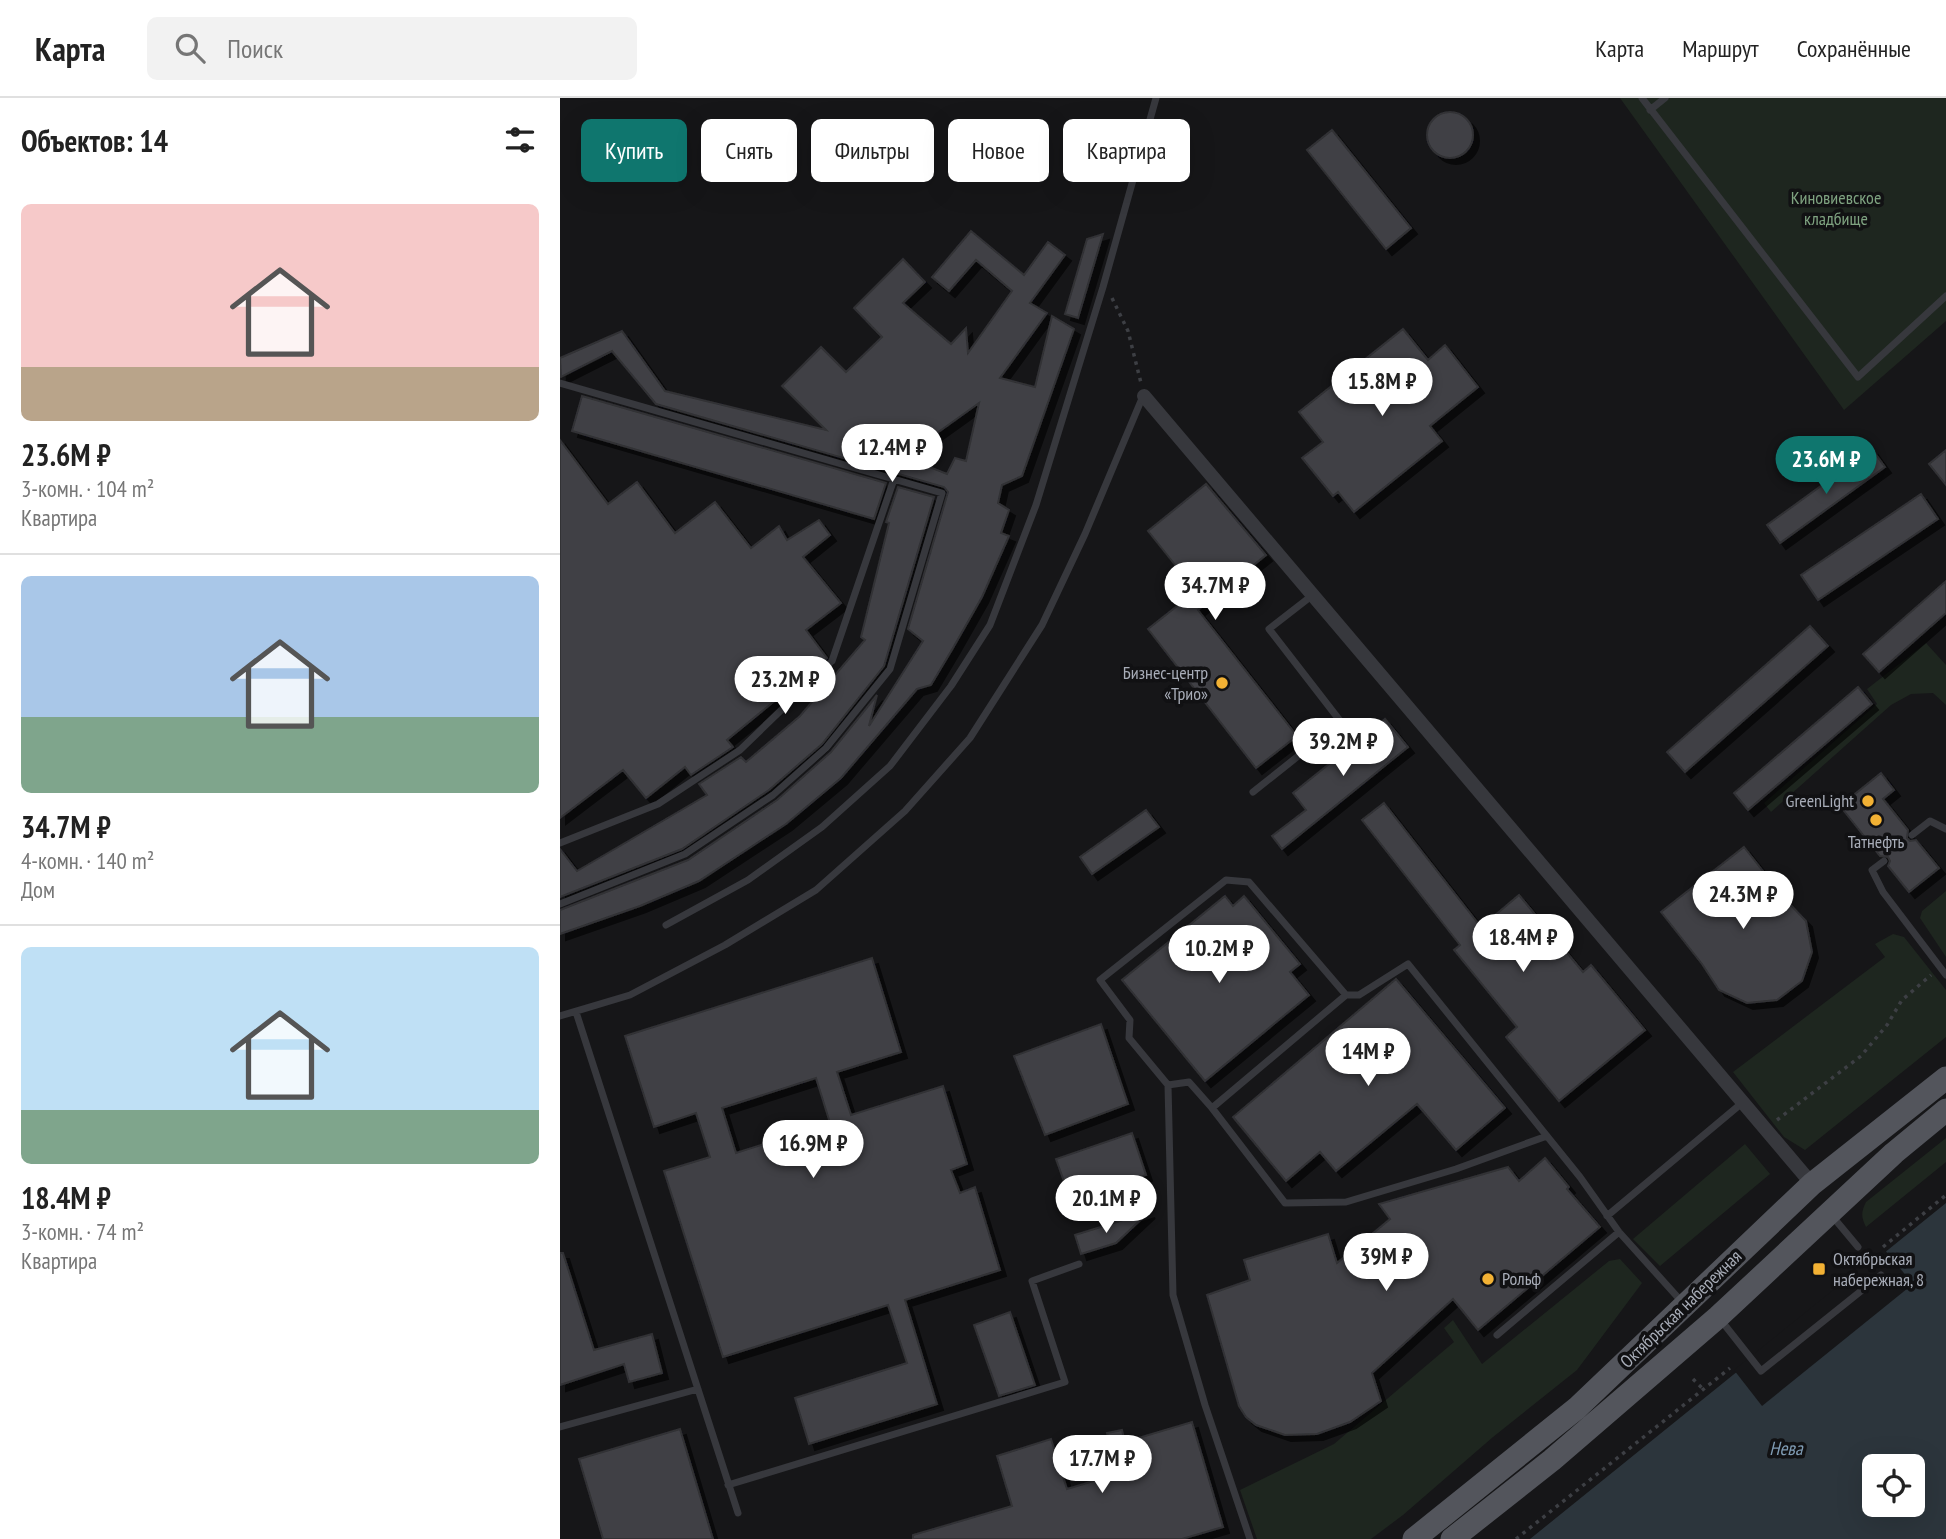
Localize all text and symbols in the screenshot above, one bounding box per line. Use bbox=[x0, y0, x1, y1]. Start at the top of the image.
search box bbox=[147, 17, 637, 80]
text: Карта bbox=[35, 27, 105, 70]
icon: search bbox=[171, 29, 209, 67]
text: Поиск bbox=[227, 32, 283, 65]
text: Карта bbox=[1595, 33, 1644, 64]
text: Маршрут bbox=[1682, 33, 1759, 64]
text: Сохранённые bbox=[1797, 33, 1911, 64]
chip: Купить bbox=[581, 119, 687, 182]
chip: Снять bbox=[701, 119, 797, 182]
chip: Фильтры bbox=[811, 119, 934, 182]
chip: Новое bbox=[948, 119, 1049, 182]
chip: Квартира bbox=[1063, 119, 1190, 182]
text: Объектов: 14 bbox=[21, 121, 168, 160]
icon: filters bbox=[501, 121, 539, 159]
park label: Киновиевское кладбище bbox=[1791, 186, 1881, 230]
icon: home bbox=[217, 249, 343, 375]
pin: 15.8M ₽ bbox=[1317, 358, 1447, 418]
text: 15.8M ₽ bbox=[1348, 366, 1416, 395]
pin: 12.4M ₽ bbox=[827, 424, 957, 484]
text: 12.4M ₽ bbox=[858, 432, 926, 461]
text: 23.6M ₽ bbox=[21, 435, 111, 474]
pin: 23.6M ₽ bbox=[1761, 436, 1891, 496]
text: 23.6M ₽ bbox=[1792, 444, 1860, 473]
text: 3-комн. · 104 m² bbox=[21, 474, 154, 503]
text: Квартира bbox=[21, 503, 97, 532]
pin: 34.7M ₽ bbox=[1150, 562, 1280, 622]
text: 34.7M ₽ bbox=[1181, 570, 1249, 599]
icon: home bbox=[217, 621, 343, 747]
pin: 23.2M ₽ bbox=[720, 656, 850, 716]
place label: Бизнес-центр «Трио» bbox=[1123, 661, 1208, 705]
text: 23.2M ₽ bbox=[751, 664, 819, 693]
marker: Бизнес-центр «Трио» bbox=[1214, 675, 1230, 691]
pin: 39.2M ₽ bbox=[1278, 718, 1408, 778]
text: 39.2M ₽ bbox=[1309, 726, 1377, 755]
place label: GreenLight bbox=[1786, 789, 1854, 812]
marker: GreenLight bbox=[1860, 793, 1876, 809]
text: 34.7M ₽ bbox=[21, 807, 111, 846]
marker: Татнефть bbox=[1868, 812, 1884, 828]
place label: Татнефть bbox=[1848, 830, 1905, 853]
text: 4-комн. · 140 m² bbox=[21, 846, 154, 875]
pin: 24.3M ₽ bbox=[1678, 872, 1808, 931]
text: Дом bbox=[21, 875, 55, 904]
text: 24.3M ₽ bbox=[1709, 879, 1777, 908]
pin: 18.4M ₽ bbox=[1458, 914, 1588, 974]
text: 18.4M ₽ bbox=[1489, 922, 1557, 951]
pin: 10.2M ₽ bbox=[1154, 926, 1284, 985]
text: 10.2M ₽ bbox=[1185, 933, 1253, 962]
icon: home bbox=[217, 992, 343, 1118]
pin: 14M ₽ bbox=[1319, 1028, 1417, 1088]
text: 14M ₽ bbox=[1342, 1036, 1394, 1065]
pin: 16.9M ₽ bbox=[748, 1121, 878, 1180]
text: 16.9M ₽ bbox=[779, 1128, 847, 1157]
pin: 20.1M ₽ bbox=[1041, 1176, 1171, 1235]
text: 18.4M ₽ bbox=[21, 1178, 111, 1217]
text: 20.1M ₽ bbox=[1072, 1183, 1140, 1212]
text: 3-комн. · 74 m² bbox=[21, 1217, 144, 1246]
pin: 39M ₽ bbox=[1337, 1234, 1435, 1293]
text: 39M ₽ bbox=[1360, 1241, 1412, 1270]
street label: Октябрьская набережная bbox=[1615, 1245, 1746, 1373]
text: Квартира bbox=[21, 1246, 97, 1275]
place label: Октябрьская набережная, 8 bbox=[1833, 1247, 1924, 1291]
marker: Октябрьская набережная, 8 bbox=[1811, 1261, 1827, 1277]
place label: Рольф bbox=[1502, 1267, 1541, 1290]
marker: Рольф bbox=[1480, 1271, 1496, 1287]
pin: 17.7M ₽ bbox=[1037, 1436, 1167, 1495]
water label: Нева bbox=[1769, 1436, 1804, 1460]
text: 17.7M ₽ bbox=[1069, 1443, 1135, 1472]
map controls bbox=[1862, 1454, 1925, 1517]
button: locate bbox=[1862, 1454, 1925, 1517]

